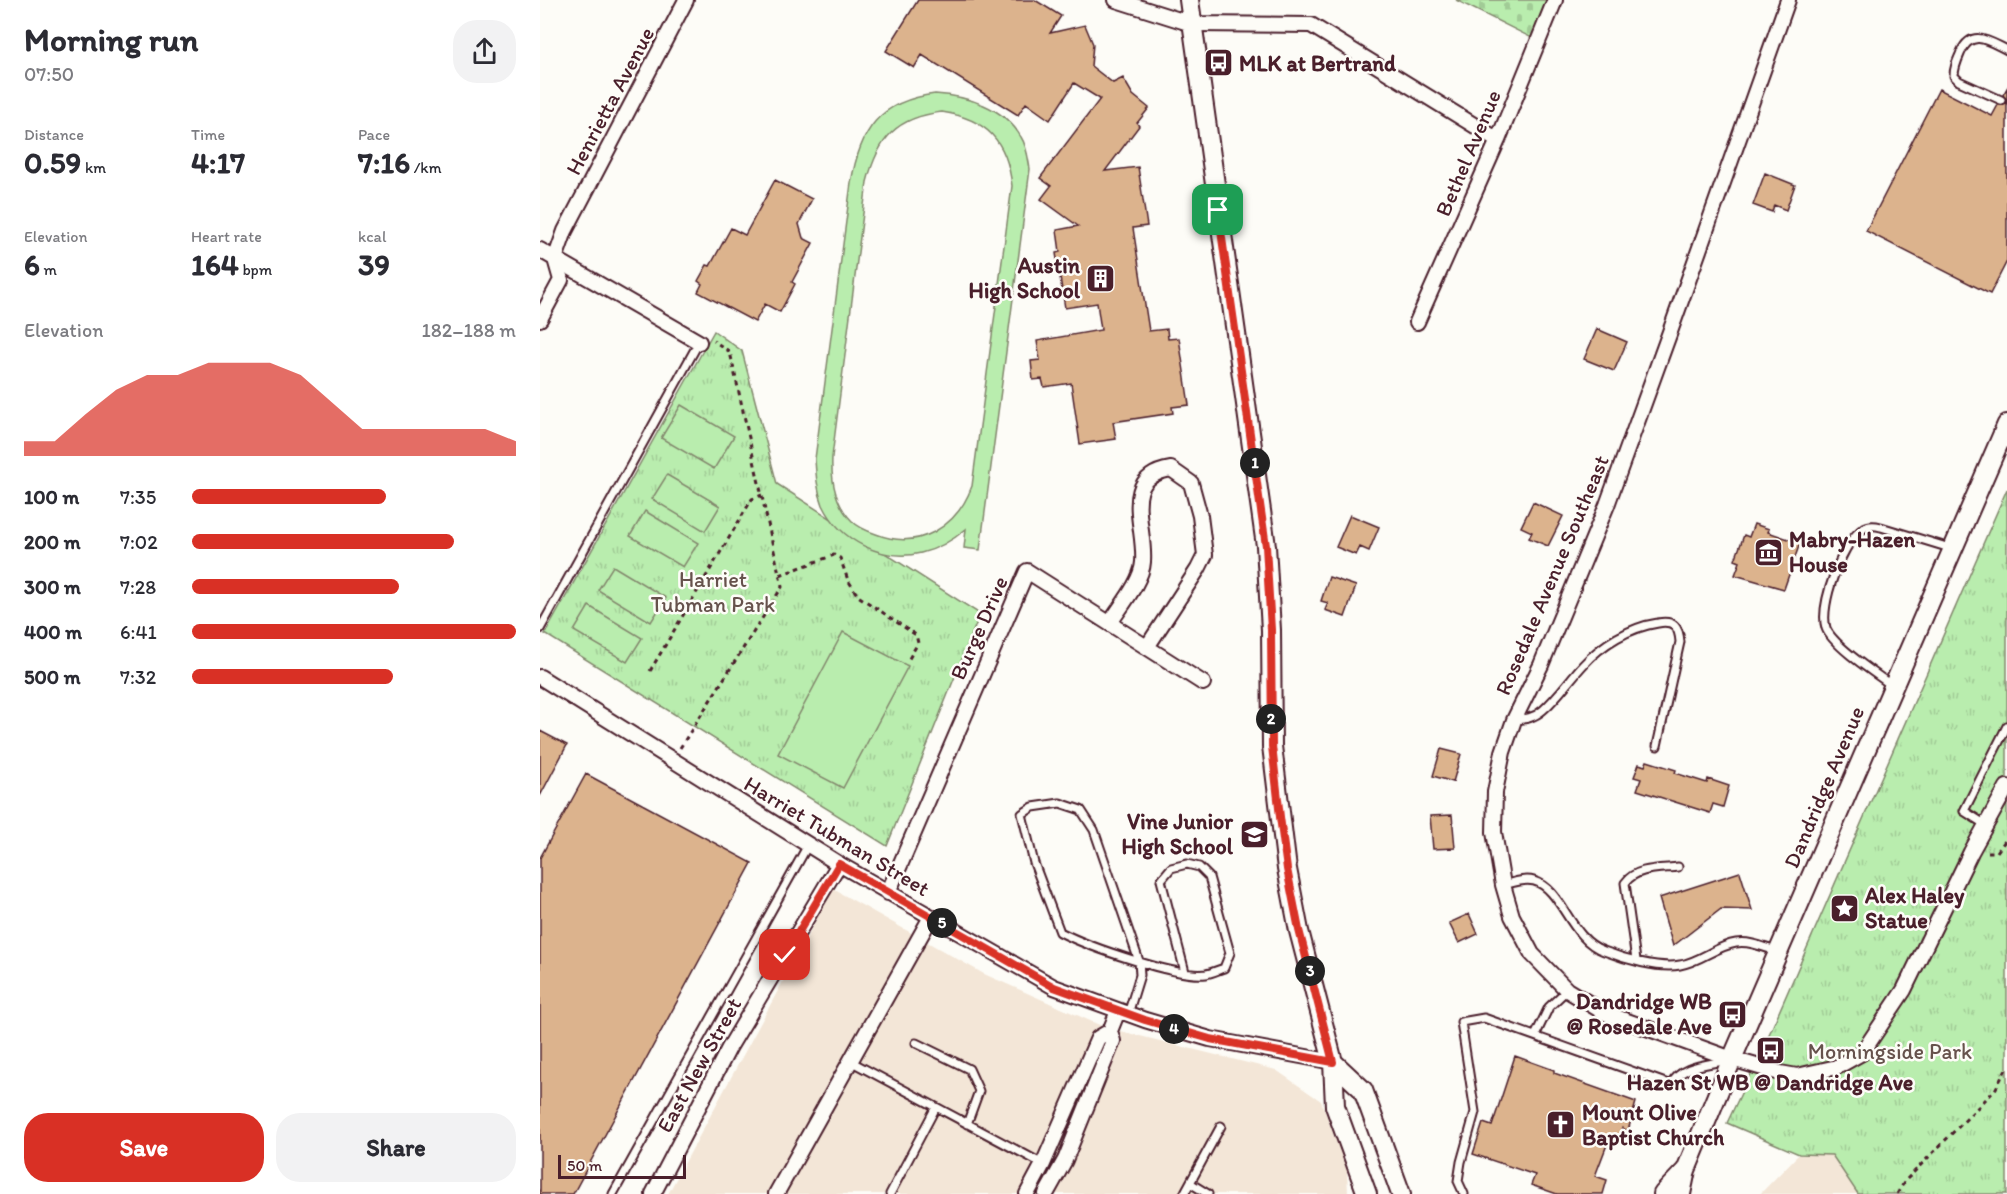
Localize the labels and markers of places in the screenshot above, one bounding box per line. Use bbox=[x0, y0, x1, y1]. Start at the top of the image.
bus stop icon: MLK at Bertrand bbox=[1202, 47, 1234, 79]
place label: MLK at Bertrand bbox=[1239, 50, 1397, 77]
pin bbox=[1192, 184, 1243, 235]
place label: Austin High School bbox=[968, 252, 1081, 304]
building icon: Austin High School bbox=[1085, 262, 1117, 294]
pin: 1 bbox=[1240, 448, 1270, 478]
place label: Mabry-Hazen House bbox=[1789, 526, 1916, 578]
museum icon: Mabry-Hazen House bbox=[1752, 536, 1784, 568]
pin: 2 bbox=[1256, 704, 1286, 734]
place label: Vine Junior High School bbox=[1121, 808, 1234, 860]
school or university icon: Vine Junior High School bbox=[1238, 818, 1270, 850]
place label: Alex Haley Statue bbox=[1864, 882, 1965, 934]
place icon: Alex Haley Statue bbox=[1828, 892, 1860, 924]
pin: 5 bbox=[927, 908, 957, 938]
pin bbox=[759, 929, 810, 980]
pin: 3 bbox=[1295, 956, 1325, 986]
place label: Dandridge WB @ Rosedale Ave bbox=[1567, 988, 1712, 1040]
bus stop icon: Dandridge WB @ Rosedale Ave bbox=[1717, 998, 1749, 1030]
pin: 4 bbox=[1159, 1014, 1189, 1044]
bus stop icon: Hazen St WB @ Dandridge Ave bbox=[1754, 1034, 1786, 1066]
place label: Hazen St WB @ Dandridge Ave bbox=[1627, 1069, 1913, 1096]
place label: Mount Olive Baptist Church bbox=[1582, 1099, 1725, 1151]
church icon: Mount Olive Baptist Church bbox=[1545, 1109, 1577, 1141]

